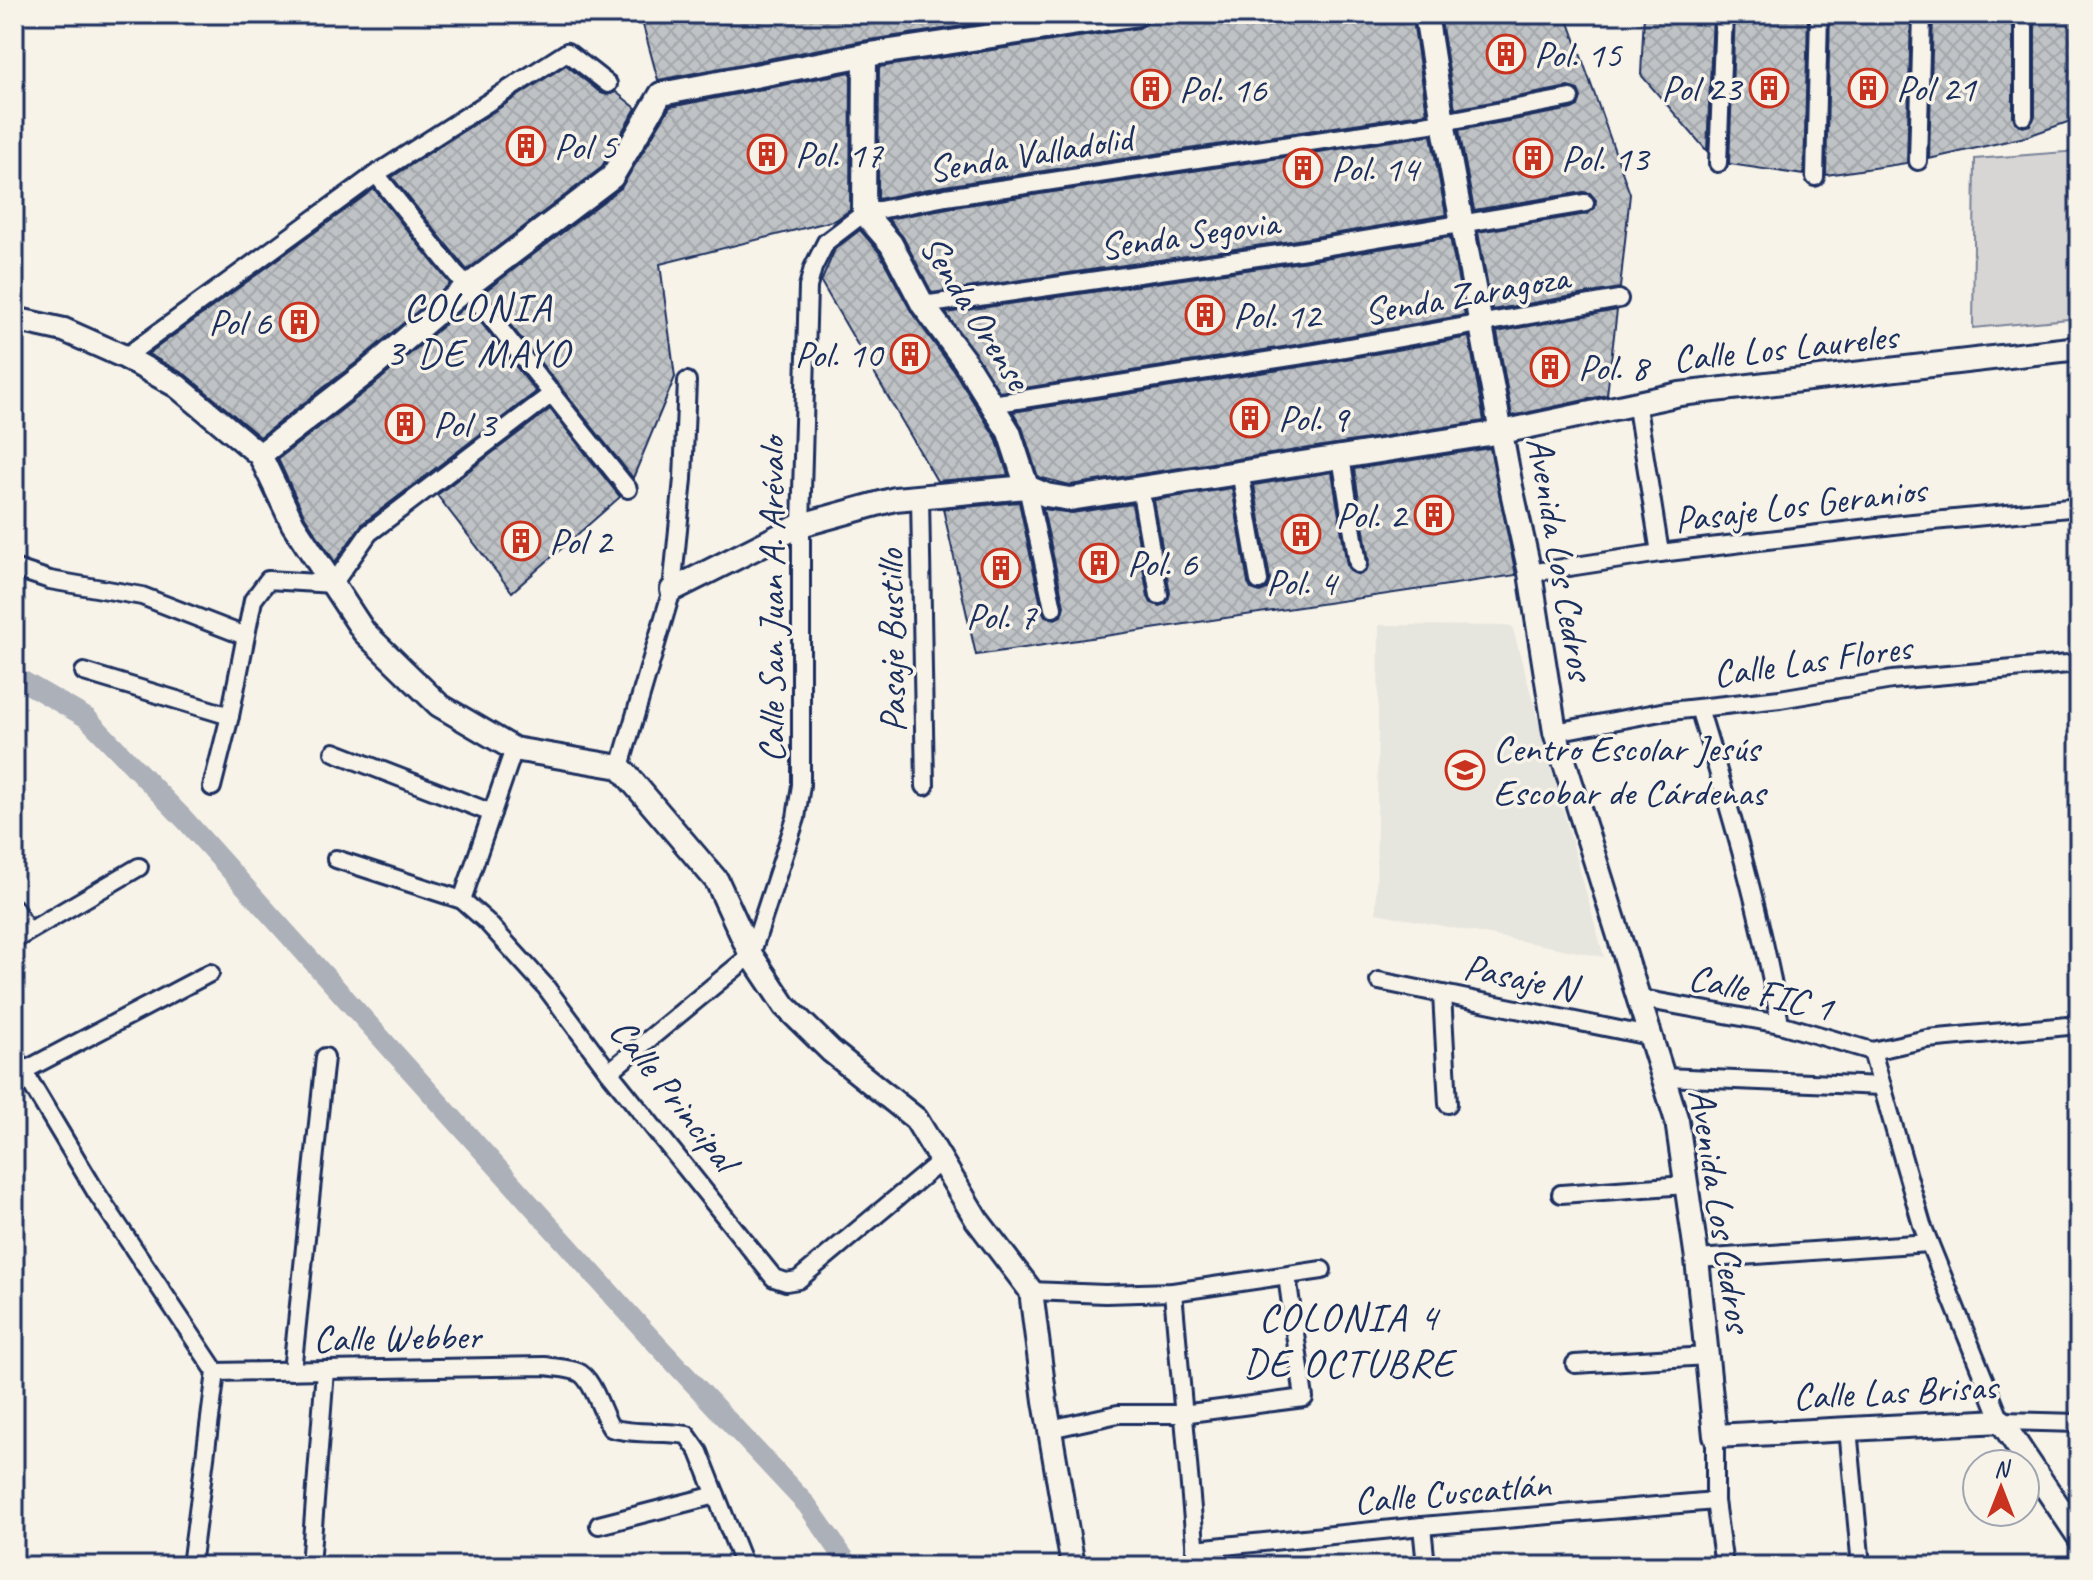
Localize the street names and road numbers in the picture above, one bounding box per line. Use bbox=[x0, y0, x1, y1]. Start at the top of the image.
street label: Senda Valladolid bbox=[925, 113, 1141, 193]
street label: Senda Segovia bbox=[1097, 198, 1285, 270]
street label: Senda Orense bbox=[910, 226, 1043, 401]
street label: Senda Zaragoza bbox=[1360, 253, 1575, 336]
street label: Calle Los Laureles bbox=[1671, 312, 1903, 383]
street label: Avenida Los Cedros bbox=[1516, 433, 1606, 687]
street label: Calle San Juan A. Arévalo bbox=[748, 434, 795, 763]
street label: Pasaje Los Geranios bbox=[1672, 465, 1932, 543]
street label: Pasaje Bustillo bbox=[866, 548, 917, 733]
street label: Calle Las Flores bbox=[1710, 623, 1917, 698]
street label: Pasaje N bbox=[1460, 943, 1585, 1013]
street label: Calle FIC 1 bbox=[1684, 953, 1839, 1032]
street label: Calle Principal bbox=[599, 1009, 752, 1185]
street label: Avenida Los Cedros bbox=[1678, 1085, 1764, 1339]
street label: Calle Webber bbox=[313, 1312, 484, 1362]
street label: Calle Las Brisas bbox=[1792, 1363, 2001, 1420]
street label: Calle Cuscatlán bbox=[1352, 1460, 1554, 1524]

